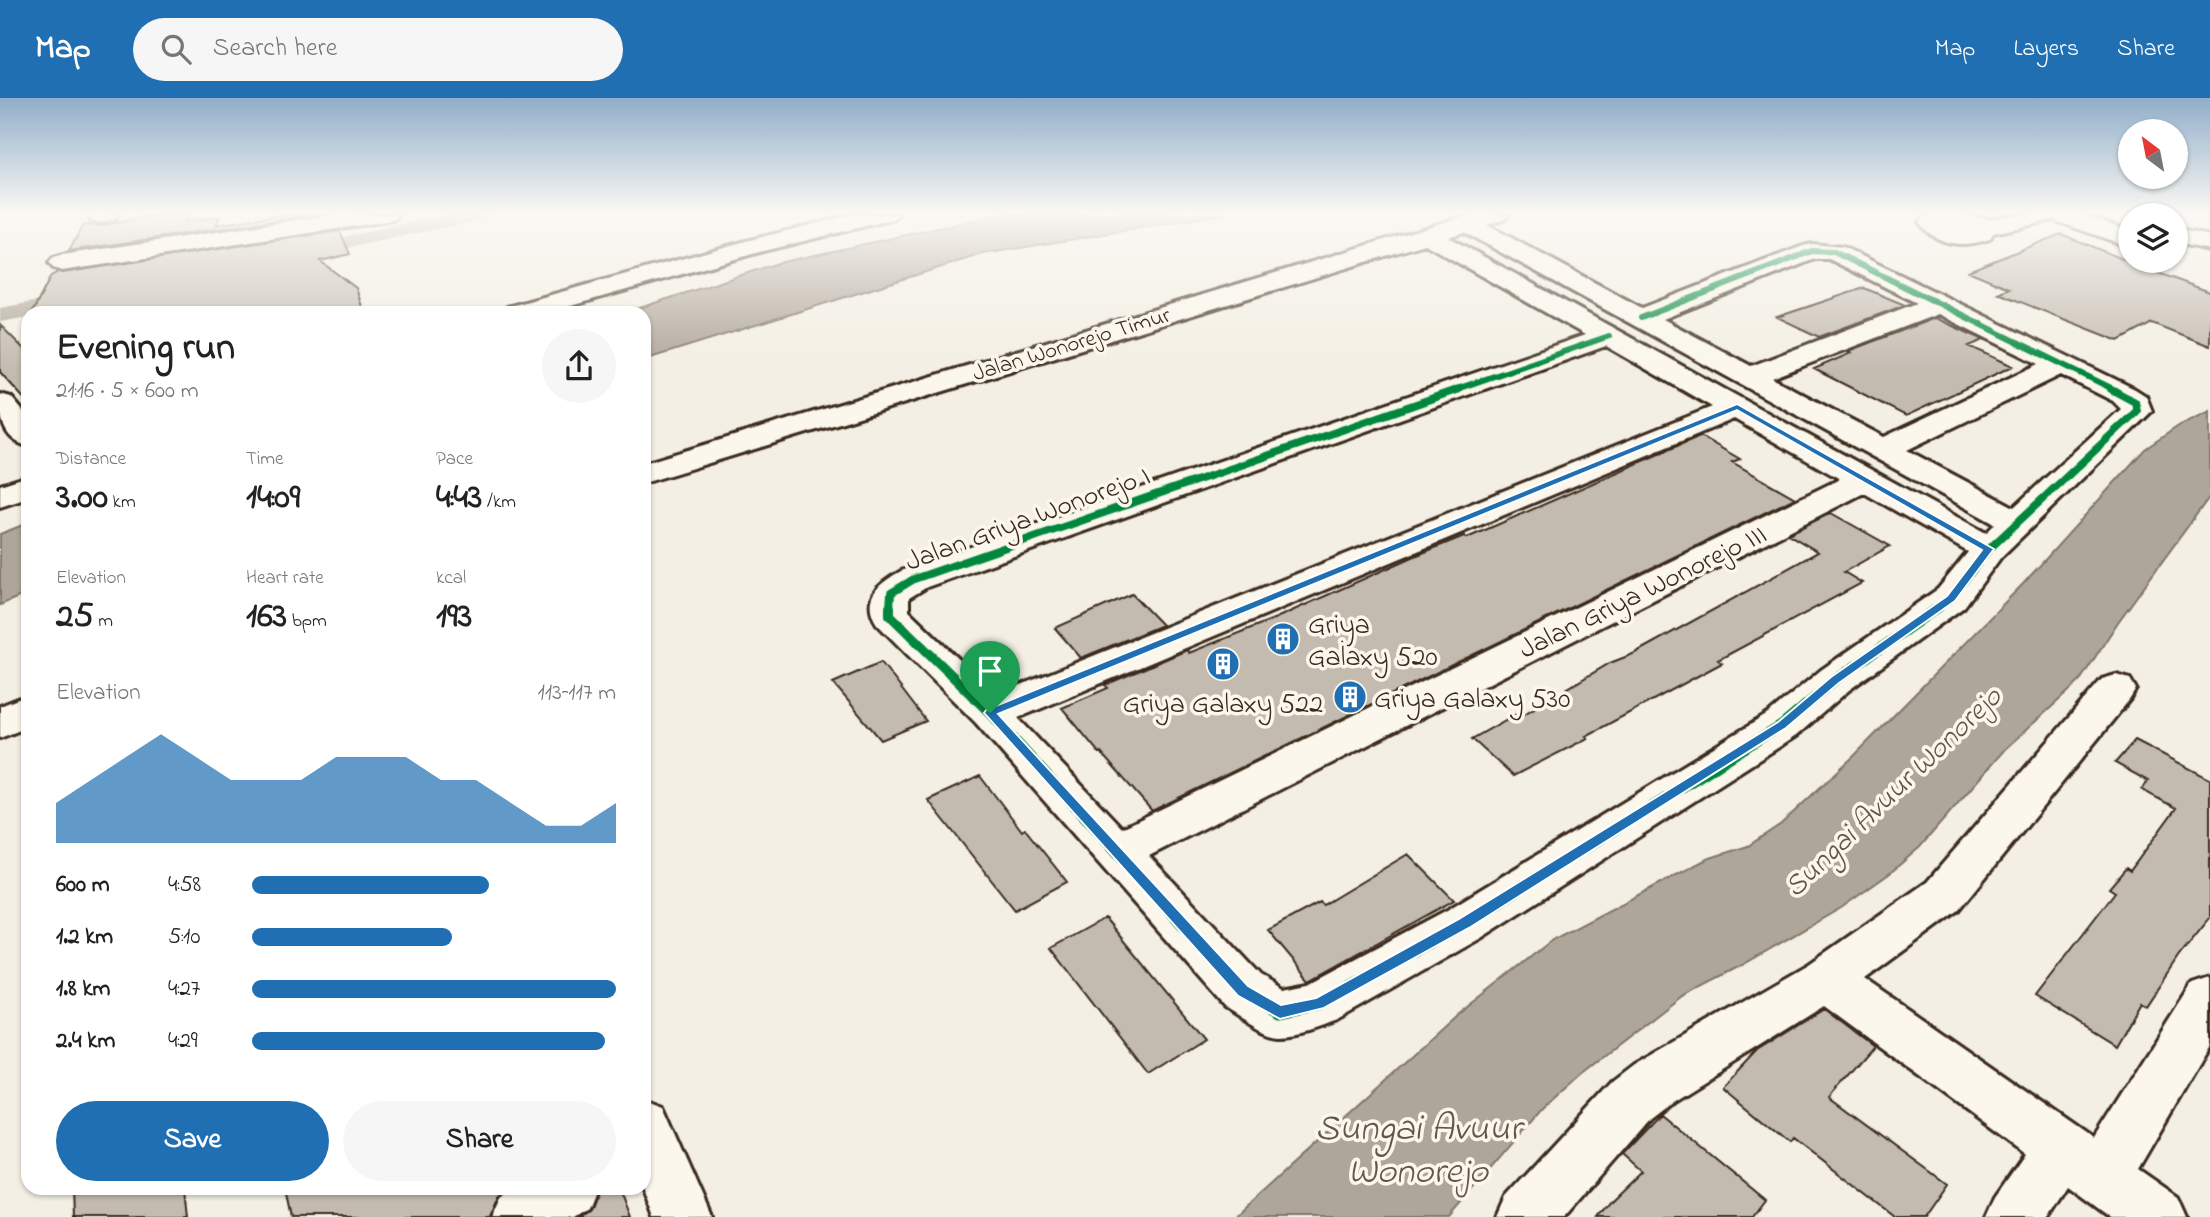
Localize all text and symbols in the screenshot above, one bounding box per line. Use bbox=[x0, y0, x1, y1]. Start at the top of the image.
search box bbox=[133, 18, 623, 81]
text: Map bbox=[35, 25, 91, 73]
icon: search bbox=[157, 30, 195, 68]
text: Search here bbox=[213, 30, 337, 68]
text: Map bbox=[1935, 32, 1975, 67]
text: Layers bbox=[2013, 32, 2079, 67]
text: Share bbox=[2117, 32, 2175, 67]
north arrow bbox=[2118, 119, 2188, 189]
map controls bbox=[2118, 119, 2188, 273]
button: layers bbox=[2118, 203, 2188, 273]
street label: Jalan Wonorejo Timur bbox=[969, 299, 1176, 391]
text: Evening run bbox=[56, 321, 235, 377]
button: share bbox=[542, 329, 616, 403]
text: 21:16 · 5 × 600 m bbox=[56, 375, 199, 408]
text: Distance bbox=[56, 446, 126, 473]
text: Time bbox=[246, 446, 284, 473]
text: Pace bbox=[436, 446, 473, 473]
street label: Jalan Griya Wonorejo I bbox=[900, 457, 1156, 584]
text: 3.00 bbox=[56, 473, 108, 524]
text: 14:09 bbox=[246, 473, 300, 524]
text: 4:43 bbox=[436, 473, 482, 524]
text: km bbox=[108, 489, 136, 516]
text: /km bbox=[482, 489, 516, 516]
street label: Jalan Griya Wonorejo III bbox=[1513, 515, 1774, 671]
text: Elevation bbox=[56, 565, 126, 592]
text: Heart rate bbox=[246, 565, 324, 592]
text: kcal bbox=[436, 565, 466, 592]
text: 25 bbox=[56, 592, 93, 643]
text: 163 bbox=[246, 592, 287, 643]
text: 193 bbox=[436, 592, 472, 643]
place label: Griya Galaxy 520 bbox=[1308, 606, 1438, 679]
text: m bbox=[93, 608, 113, 635]
text: bpm bbox=[287, 608, 327, 635]
building icon: Griya Galaxy 520 bbox=[1264, 620, 1302, 658]
pin bbox=[960, 641, 1020, 713]
building icon: Griya Galaxy 522 bbox=[1204, 645, 1242, 683]
icon: arrive bbox=[971, 652, 1009, 690]
water label: Sungai Avuur Wonorejo bbox=[1775, 676, 2014, 909]
text: Elevation bbox=[56, 677, 141, 710]
text: 113–117 m bbox=[538, 677, 616, 710]
building icon: Griya Galaxy 530 bbox=[1331, 678, 1369, 716]
place label: Griya Galaxy 530 bbox=[1374, 680, 1570, 721]
place label: Griya Galaxy 522 bbox=[1123, 685, 1323, 726]
text: 600 m bbox=[56, 869, 110, 902]
text: 4:58 bbox=[168, 869, 201, 902]
text: 1.2 km bbox=[56, 921, 113, 954]
text: 5:10 bbox=[168, 921, 200, 954]
text: 1.8 km bbox=[56, 973, 110, 1006]
text: 4:27 bbox=[168, 973, 200, 1006]
text: 2.4 km bbox=[56, 1025, 115, 1058]
text: 4:29 bbox=[168, 1025, 198, 1058]
button: Save bbox=[56, 1101, 329, 1181]
button: Share bbox=[343, 1101, 616, 1181]
water label: Sungai Avuur Wonorejo bbox=[1315, 1103, 1526, 1200]

